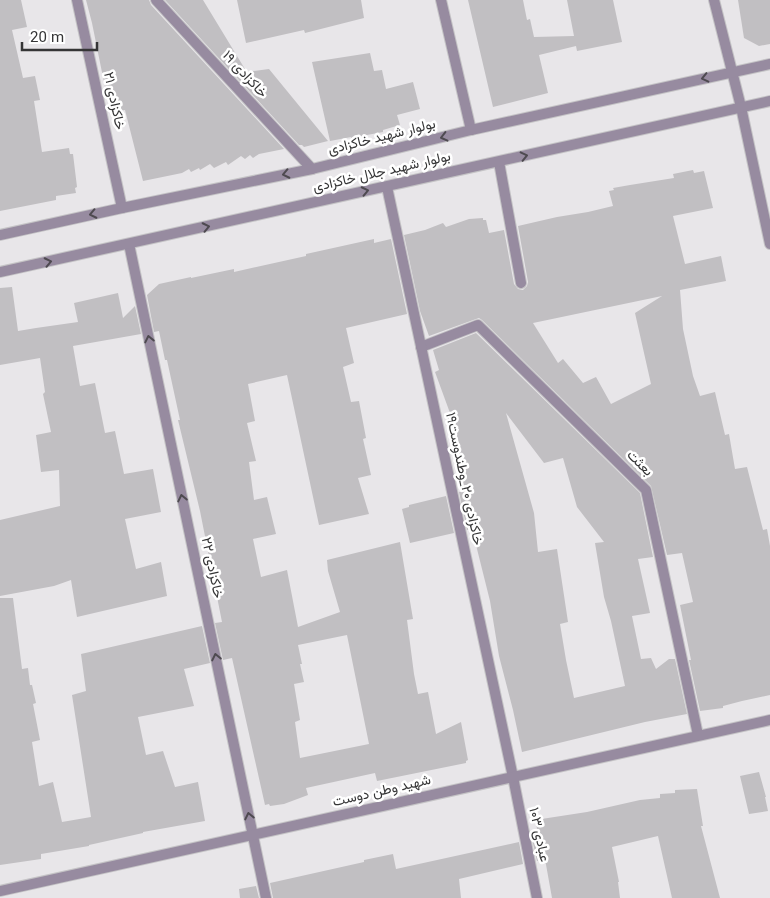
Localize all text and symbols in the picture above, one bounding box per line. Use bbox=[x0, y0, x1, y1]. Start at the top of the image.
scale bar bbox=[22, 20, 98, 52]
text: 20 m bbox=[30, 27, 64, 50]
street label: خاکزادی ۱۹ bbox=[216, 46, 272, 104]
street label: خاکزادی ۲۱ bbox=[96, 70, 130, 132]
one-way arrow bbox=[701, 72, 710, 83]
street label: بولوار شهید خاکزادی bbox=[326, 114, 438, 162]
one-way arrow bbox=[440, 131, 449, 142]
street label: بولوار شهید جلال خاکزادی bbox=[311, 146, 453, 200]
one-way arrow bbox=[519, 151, 528, 162]
one-way arrow bbox=[282, 168, 291, 179]
one-way arrow bbox=[360, 186, 369, 197]
one-way arrow bbox=[88, 209, 97, 219]
one-way arrow bbox=[202, 222, 211, 232]
one-way arrow bbox=[43, 257, 52, 268]
one-way arrow bbox=[144, 335, 155, 343]
street label: خاکزادی ۲۰_وطندوست۱۹ bbox=[438, 410, 488, 548]
street label: بعثت bbox=[621, 446, 657, 482]
one-way arrow bbox=[178, 494, 188, 502]
street label: خاکزادی ۲۲ bbox=[194, 535, 228, 601]
one-way arrow bbox=[211, 653, 222, 661]
street label: شهید وطن دوست bbox=[331, 770, 433, 814]
street label: عبادی ۱۰۳ bbox=[521, 806, 555, 864]
one-way arrow bbox=[244, 812, 255, 821]

